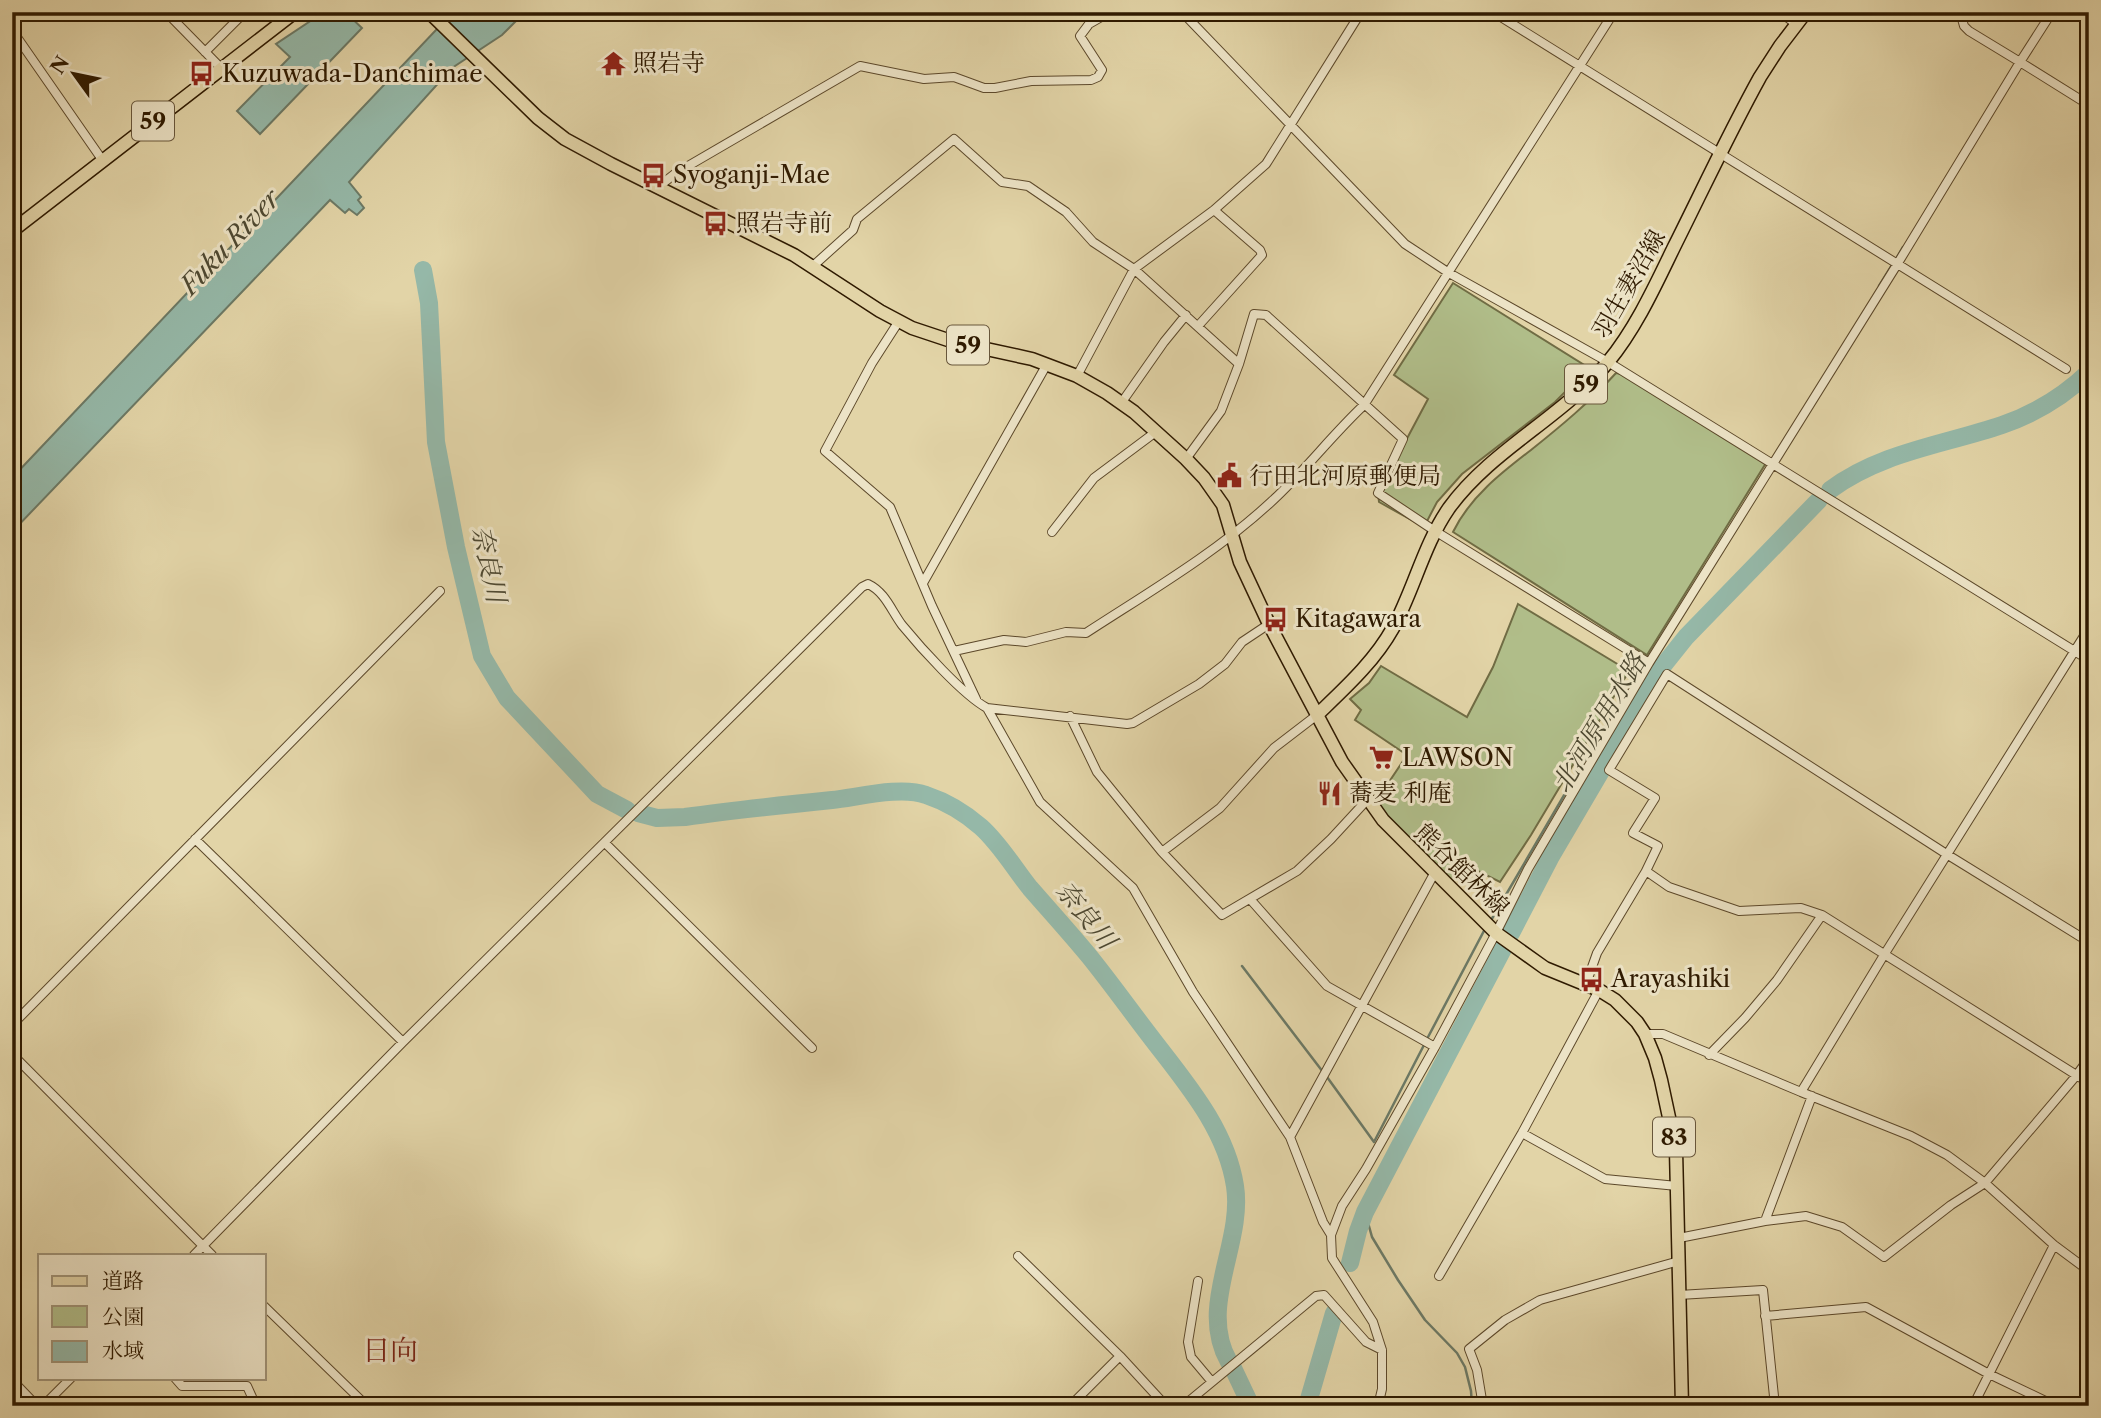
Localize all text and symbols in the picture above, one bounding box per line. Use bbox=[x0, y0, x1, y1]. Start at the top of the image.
north arrow bbox=[38, 38, 108, 108]
place label: 照岩寺 bbox=[633, 48, 705, 77]
temple icon: 照岩寺 bbox=[599, 49, 627, 77]
text: N bbox=[46, 52, 74, 78]
place label: Kuzuwada-Danchimae bbox=[222, 59, 483, 88]
bus stop icon: Kuzuwada-Danchimae bbox=[188, 60, 216, 88]
road number: 59 bbox=[132, 102, 174, 140]
place label: Syoganji-Mae bbox=[673, 160, 830, 189]
bus stop icon: Syoganji-Mae bbox=[639, 161, 667, 189]
water label: Fuku River bbox=[172, 181, 288, 303]
place label: 照岩寺前 bbox=[736, 208, 832, 237]
bus stop icon: 照岩寺前 bbox=[702, 209, 730, 237]
street label: 羽生妻沼線 bbox=[1586, 225, 1671, 343]
road number: 59 bbox=[947, 326, 989, 364]
road number: 59 bbox=[1565, 364, 1607, 404]
place label: 行田北河原郵便局 bbox=[1249, 461, 1441, 490]
public building icon: 行田北河原郵便局 bbox=[1215, 462, 1243, 490]
water label: 奈良川 bbox=[465, 523, 513, 608]
place label: Kitagawara bbox=[1295, 604, 1422, 633]
bus stop icon: Kitagawara bbox=[1261, 605, 1289, 633]
water label: 北河原用水路 bbox=[1545, 646, 1654, 798]
place label: LAWSON bbox=[1402, 743, 1513, 772]
supermarket icon: LAWSON bbox=[1368, 744, 1396, 772]
place label: 蕎麦 利庵 bbox=[1349, 778, 1451, 807]
restaurant icon: 蕎麦 利庵 bbox=[1315, 779, 1343, 807]
street label: 熊谷館林線 bbox=[1409, 818, 1516, 922]
water label: 奈良川 bbox=[1049, 875, 1125, 958]
place label: Arayashiki bbox=[1610, 964, 1730, 993]
bus stop icon: Arayashiki bbox=[1577, 965, 1605, 993]
road number: 83 bbox=[1653, 1118, 1695, 1156]
legend bbox=[38, 1254, 266, 1380]
text: 道路 bbox=[102, 1268, 144, 1293]
text: 公園 bbox=[102, 1304, 144, 1329]
district label: 日向 bbox=[362, 1333, 418, 1367]
text: 水域 bbox=[102, 1338, 144, 1363]

